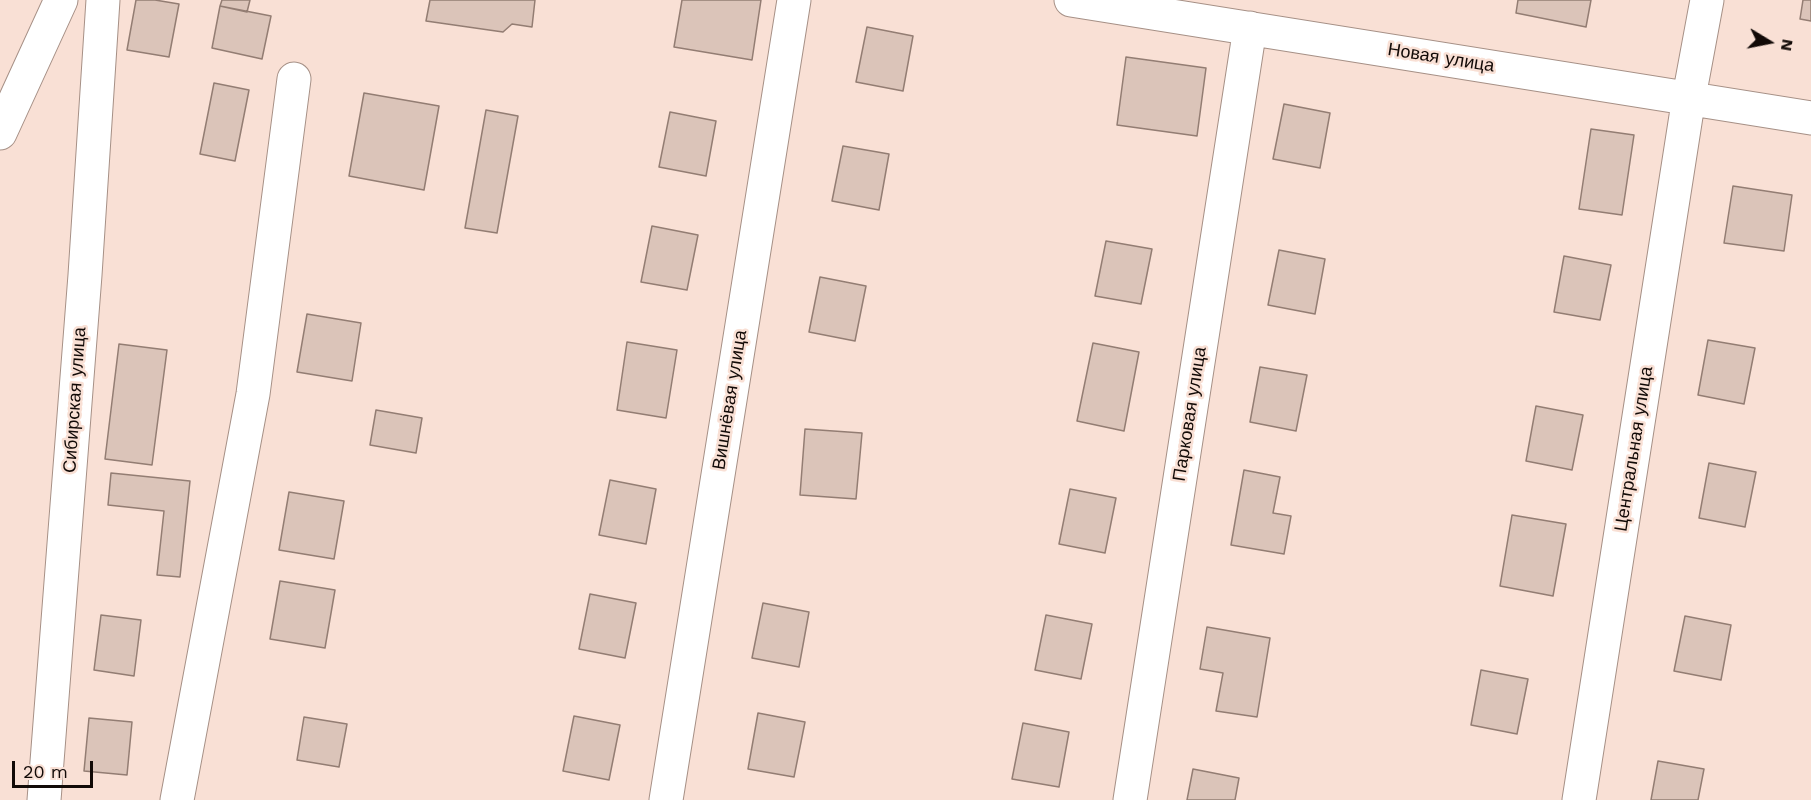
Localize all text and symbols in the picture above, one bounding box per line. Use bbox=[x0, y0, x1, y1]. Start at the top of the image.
north arrow bbox=[1739, 12, 1799, 72]
text: N bbox=[1777, 38, 1798, 53]
street label: Новая улица bbox=[1386, 39, 1496, 77]
street label: Сибирская улица bbox=[59, 326, 91, 474]
street label: Вишнёвая улица bbox=[708, 329, 752, 471]
street label: Парковая улица bbox=[1169, 345, 1211, 483]
street label: Центральная улица bbox=[1610, 365, 1658, 533]
scale bar bbox=[15, 749, 96, 787]
text: 20 m bbox=[23, 761, 68, 782]

